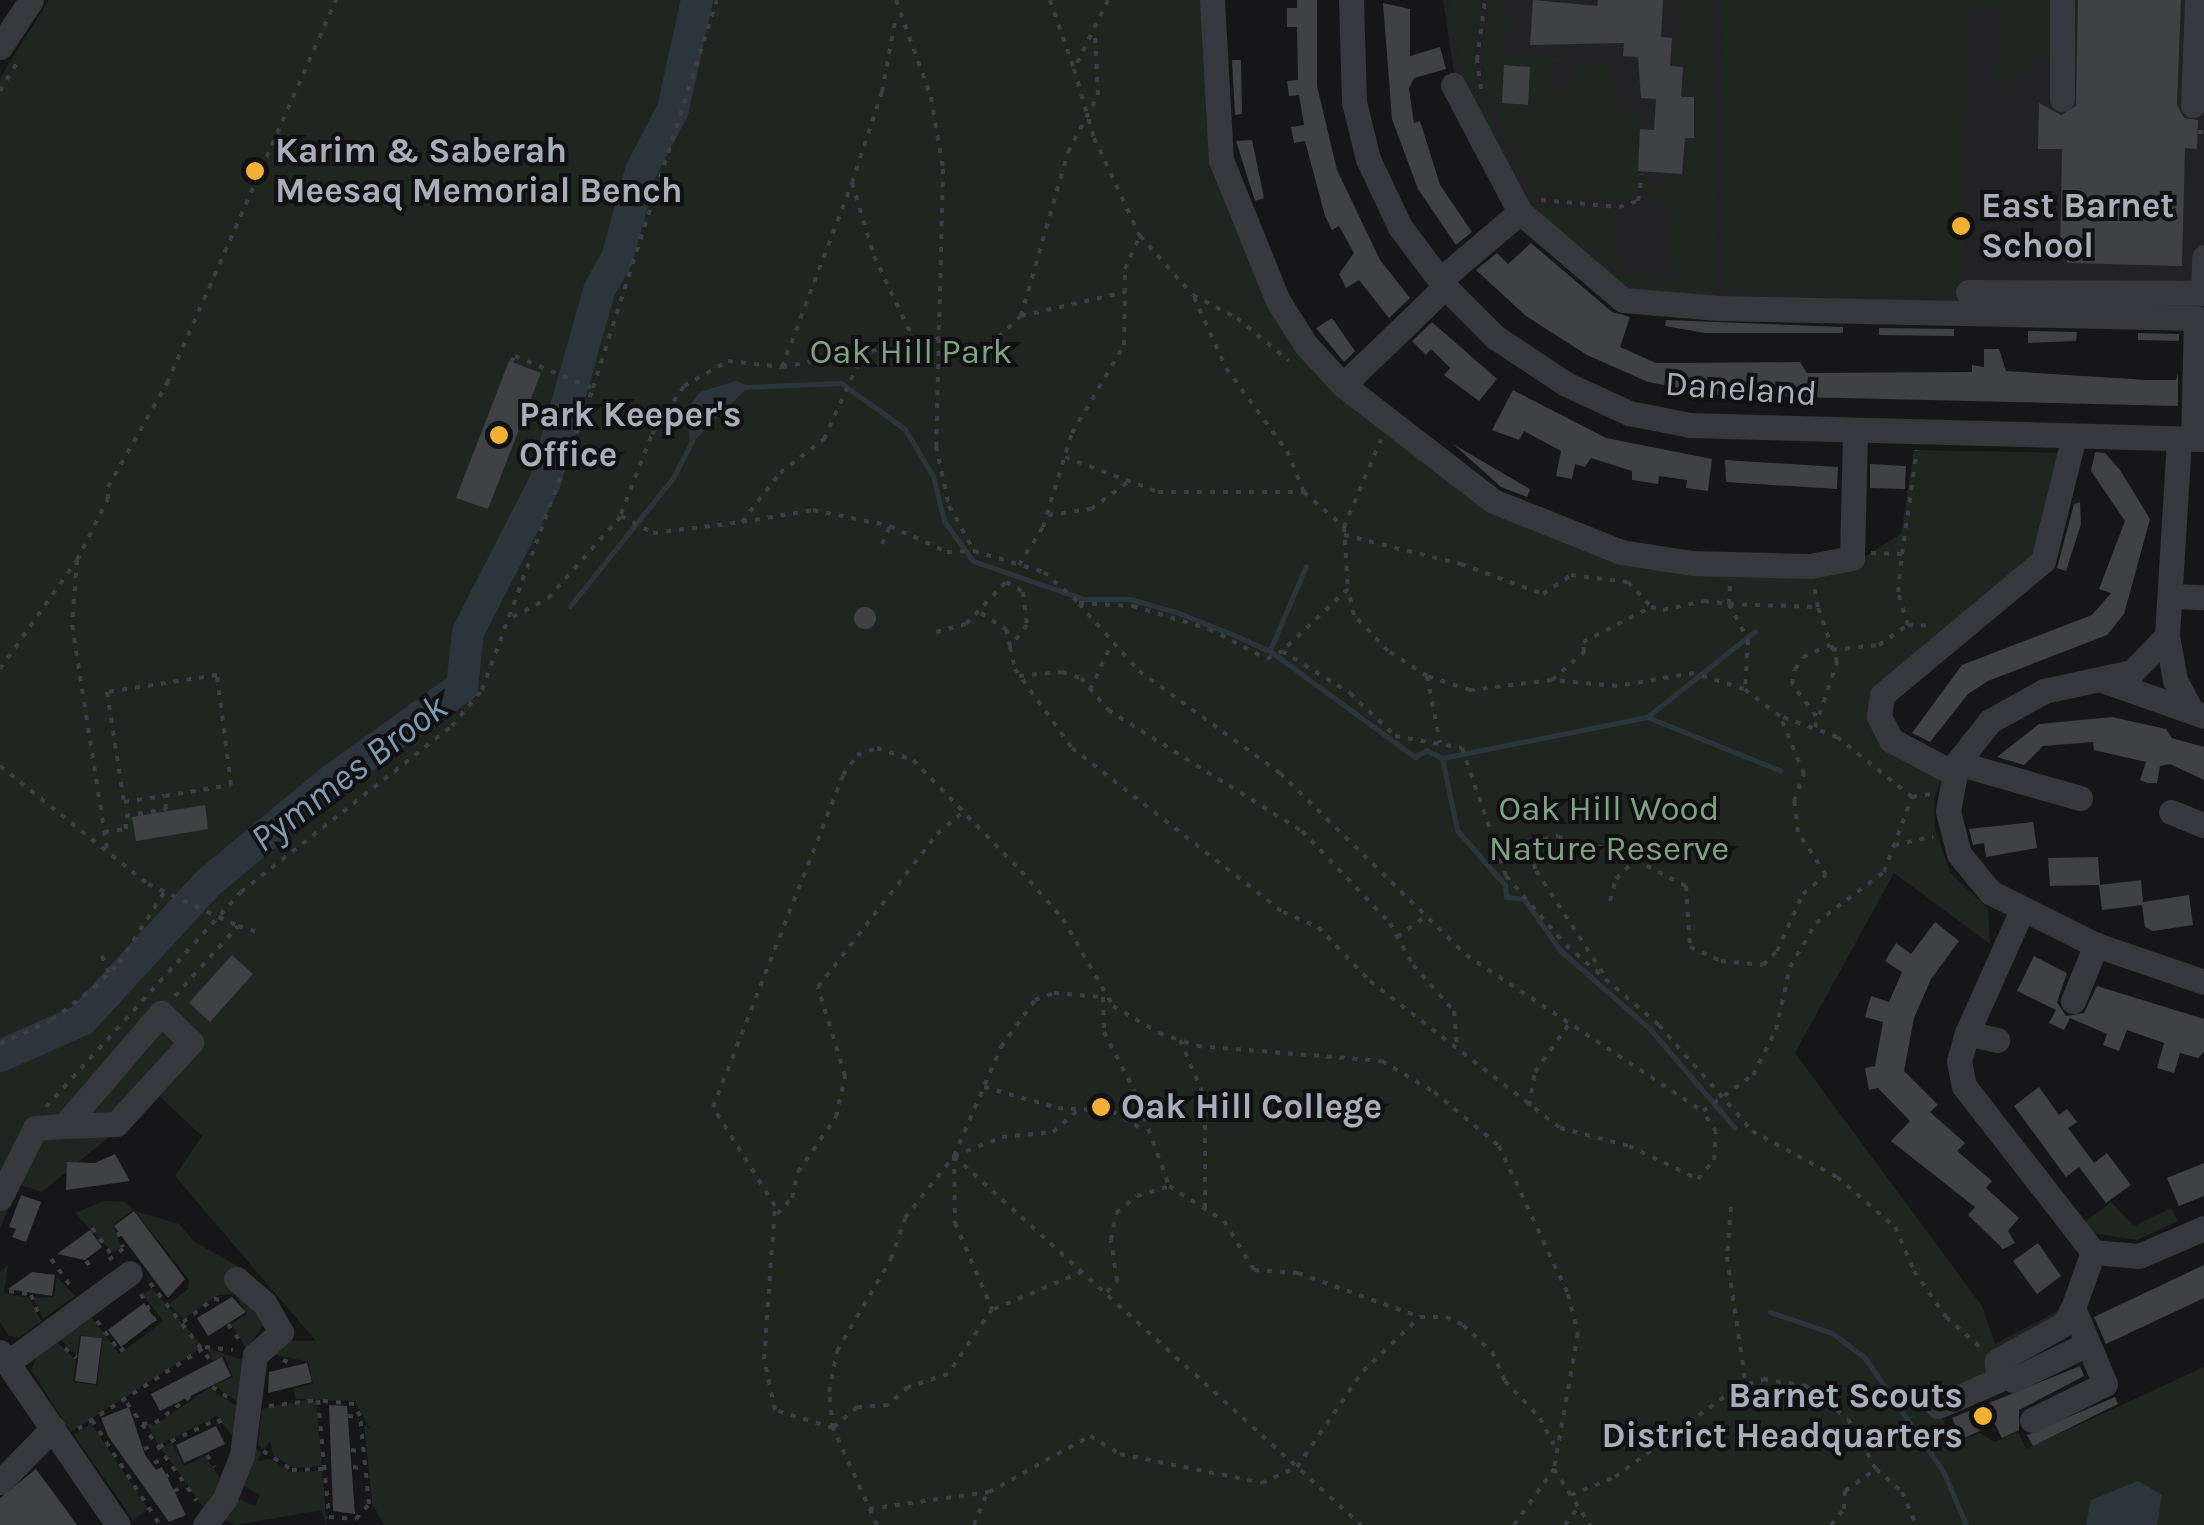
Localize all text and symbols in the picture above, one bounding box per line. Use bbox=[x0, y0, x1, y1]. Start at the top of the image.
place label: Karim & Saberah Meesaq Memorial Bench bbox=[275, 130, 683, 212]
marker: Karim & Saberah Meesaq Memorial Bench bbox=[244, 160, 266, 182]
place label: East Barnet School bbox=[1981, 185, 2174, 267]
marker: East Barnet School bbox=[1950, 215, 1972, 237]
park label: Oak Hill Park bbox=[810, 331, 1012, 373]
street label: Daneland bbox=[1664, 363, 1818, 415]
place label: Park Keeper's Office bbox=[519, 394, 741, 476]
marker: Park Keeper's Office bbox=[488, 424, 510, 446]
water label: Pymmes Brook bbox=[242, 684, 456, 862]
park label: Oak Hill Wood Nature Reserve bbox=[1489, 788, 1729, 870]
place label: Oak Hill College bbox=[1121, 1086, 1382, 1128]
marker: Oak Hill College bbox=[1090, 1096, 1112, 1118]
place label: Barnet Scouts District Headquarters bbox=[1602, 1375, 1963, 1457]
marker: Barnet Scouts District Headquarters bbox=[1972, 1405, 1994, 1427]

